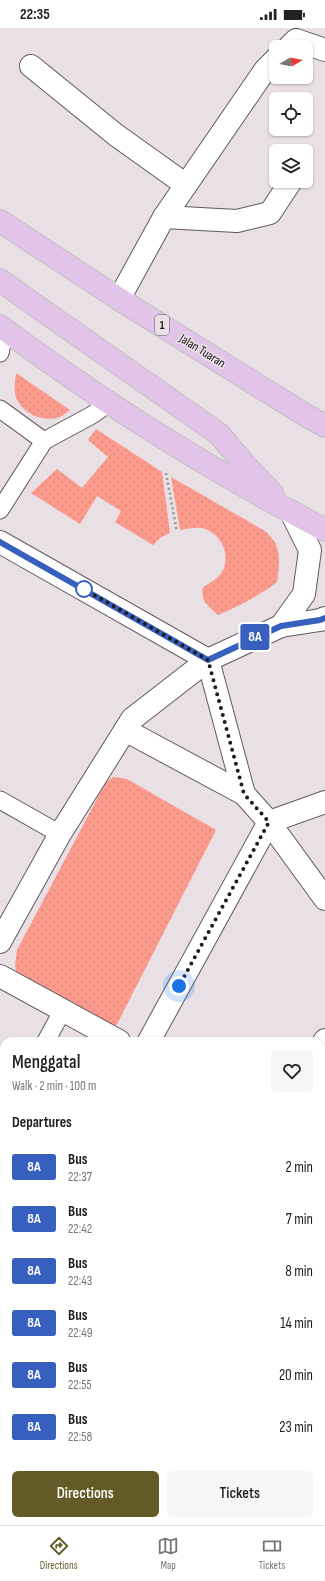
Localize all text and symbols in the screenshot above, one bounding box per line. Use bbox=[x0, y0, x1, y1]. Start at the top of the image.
text: 22:35 bbox=[20, 5, 50, 24]
north arrow bbox=[269, 40, 313, 84]
map controls bbox=[269, 40, 313, 188]
button: locate bbox=[269, 92, 313, 136]
button: layers bbox=[269, 144, 313, 188]
road number: 1 bbox=[155, 315, 169, 335]
street label: Jalan Tuaran bbox=[175, 330, 229, 371]
unlabelled marker bbox=[75, 580, 93, 598]
line badge: 8A bbox=[237, 624, 273, 650]
text: 8A bbox=[248, 628, 262, 645]
your location bbox=[169, 976, 189, 996]
button: heart bbox=[271, 1050, 313, 1092]
text: Menggatal bbox=[12, 1051, 80, 1074]
text: Walk · 2 min · 100 m bbox=[12, 1078, 96, 1094]
text: Departures bbox=[12, 1113, 72, 1132]
text: Bus bbox=[68, 1150, 87, 1169]
text: 8A bbox=[27, 1158, 41, 1175]
text: 2 min bbox=[286, 1158, 313, 1177]
text: 22:37 bbox=[68, 1169, 92, 1185]
text: Bus bbox=[68, 1202, 87, 1221]
text: 8A bbox=[27, 1210, 41, 1227]
text: 7 min bbox=[286, 1210, 313, 1229]
text: 22:42 bbox=[68, 1221, 92, 1237]
text: Bus bbox=[68, 1254, 87, 1273]
text: 8A bbox=[27, 1262, 41, 1279]
text: 8 min bbox=[285, 1262, 313, 1281]
text: 22:43 bbox=[68, 1273, 92, 1289]
text: Bus bbox=[68, 1306, 87, 1325]
text: 8A bbox=[27, 1314, 41, 1331]
text: 14 min bbox=[280, 1314, 313, 1333]
text: 22:49 bbox=[68, 1325, 92, 1341]
text: Bus bbox=[68, 1358, 87, 1377]
text: 8A bbox=[27, 1366, 41, 1383]
text: 20 min bbox=[279, 1366, 313, 1385]
text: 22:55 bbox=[68, 1377, 92, 1393]
text: Bus bbox=[68, 1410, 87, 1429]
text: 8A bbox=[27, 1418, 41, 1435]
text: 23 min bbox=[279, 1418, 313, 1437]
text: 22:58 bbox=[68, 1429, 92, 1445]
button: Directions bbox=[12, 1471, 159, 1517]
button: Tickets bbox=[167, 1471, 313, 1517]
tab: Directions bbox=[40, 1535, 78, 1572]
tab: Map bbox=[157, 1535, 179, 1572]
tab: Tickets bbox=[259, 1535, 285, 1572]

